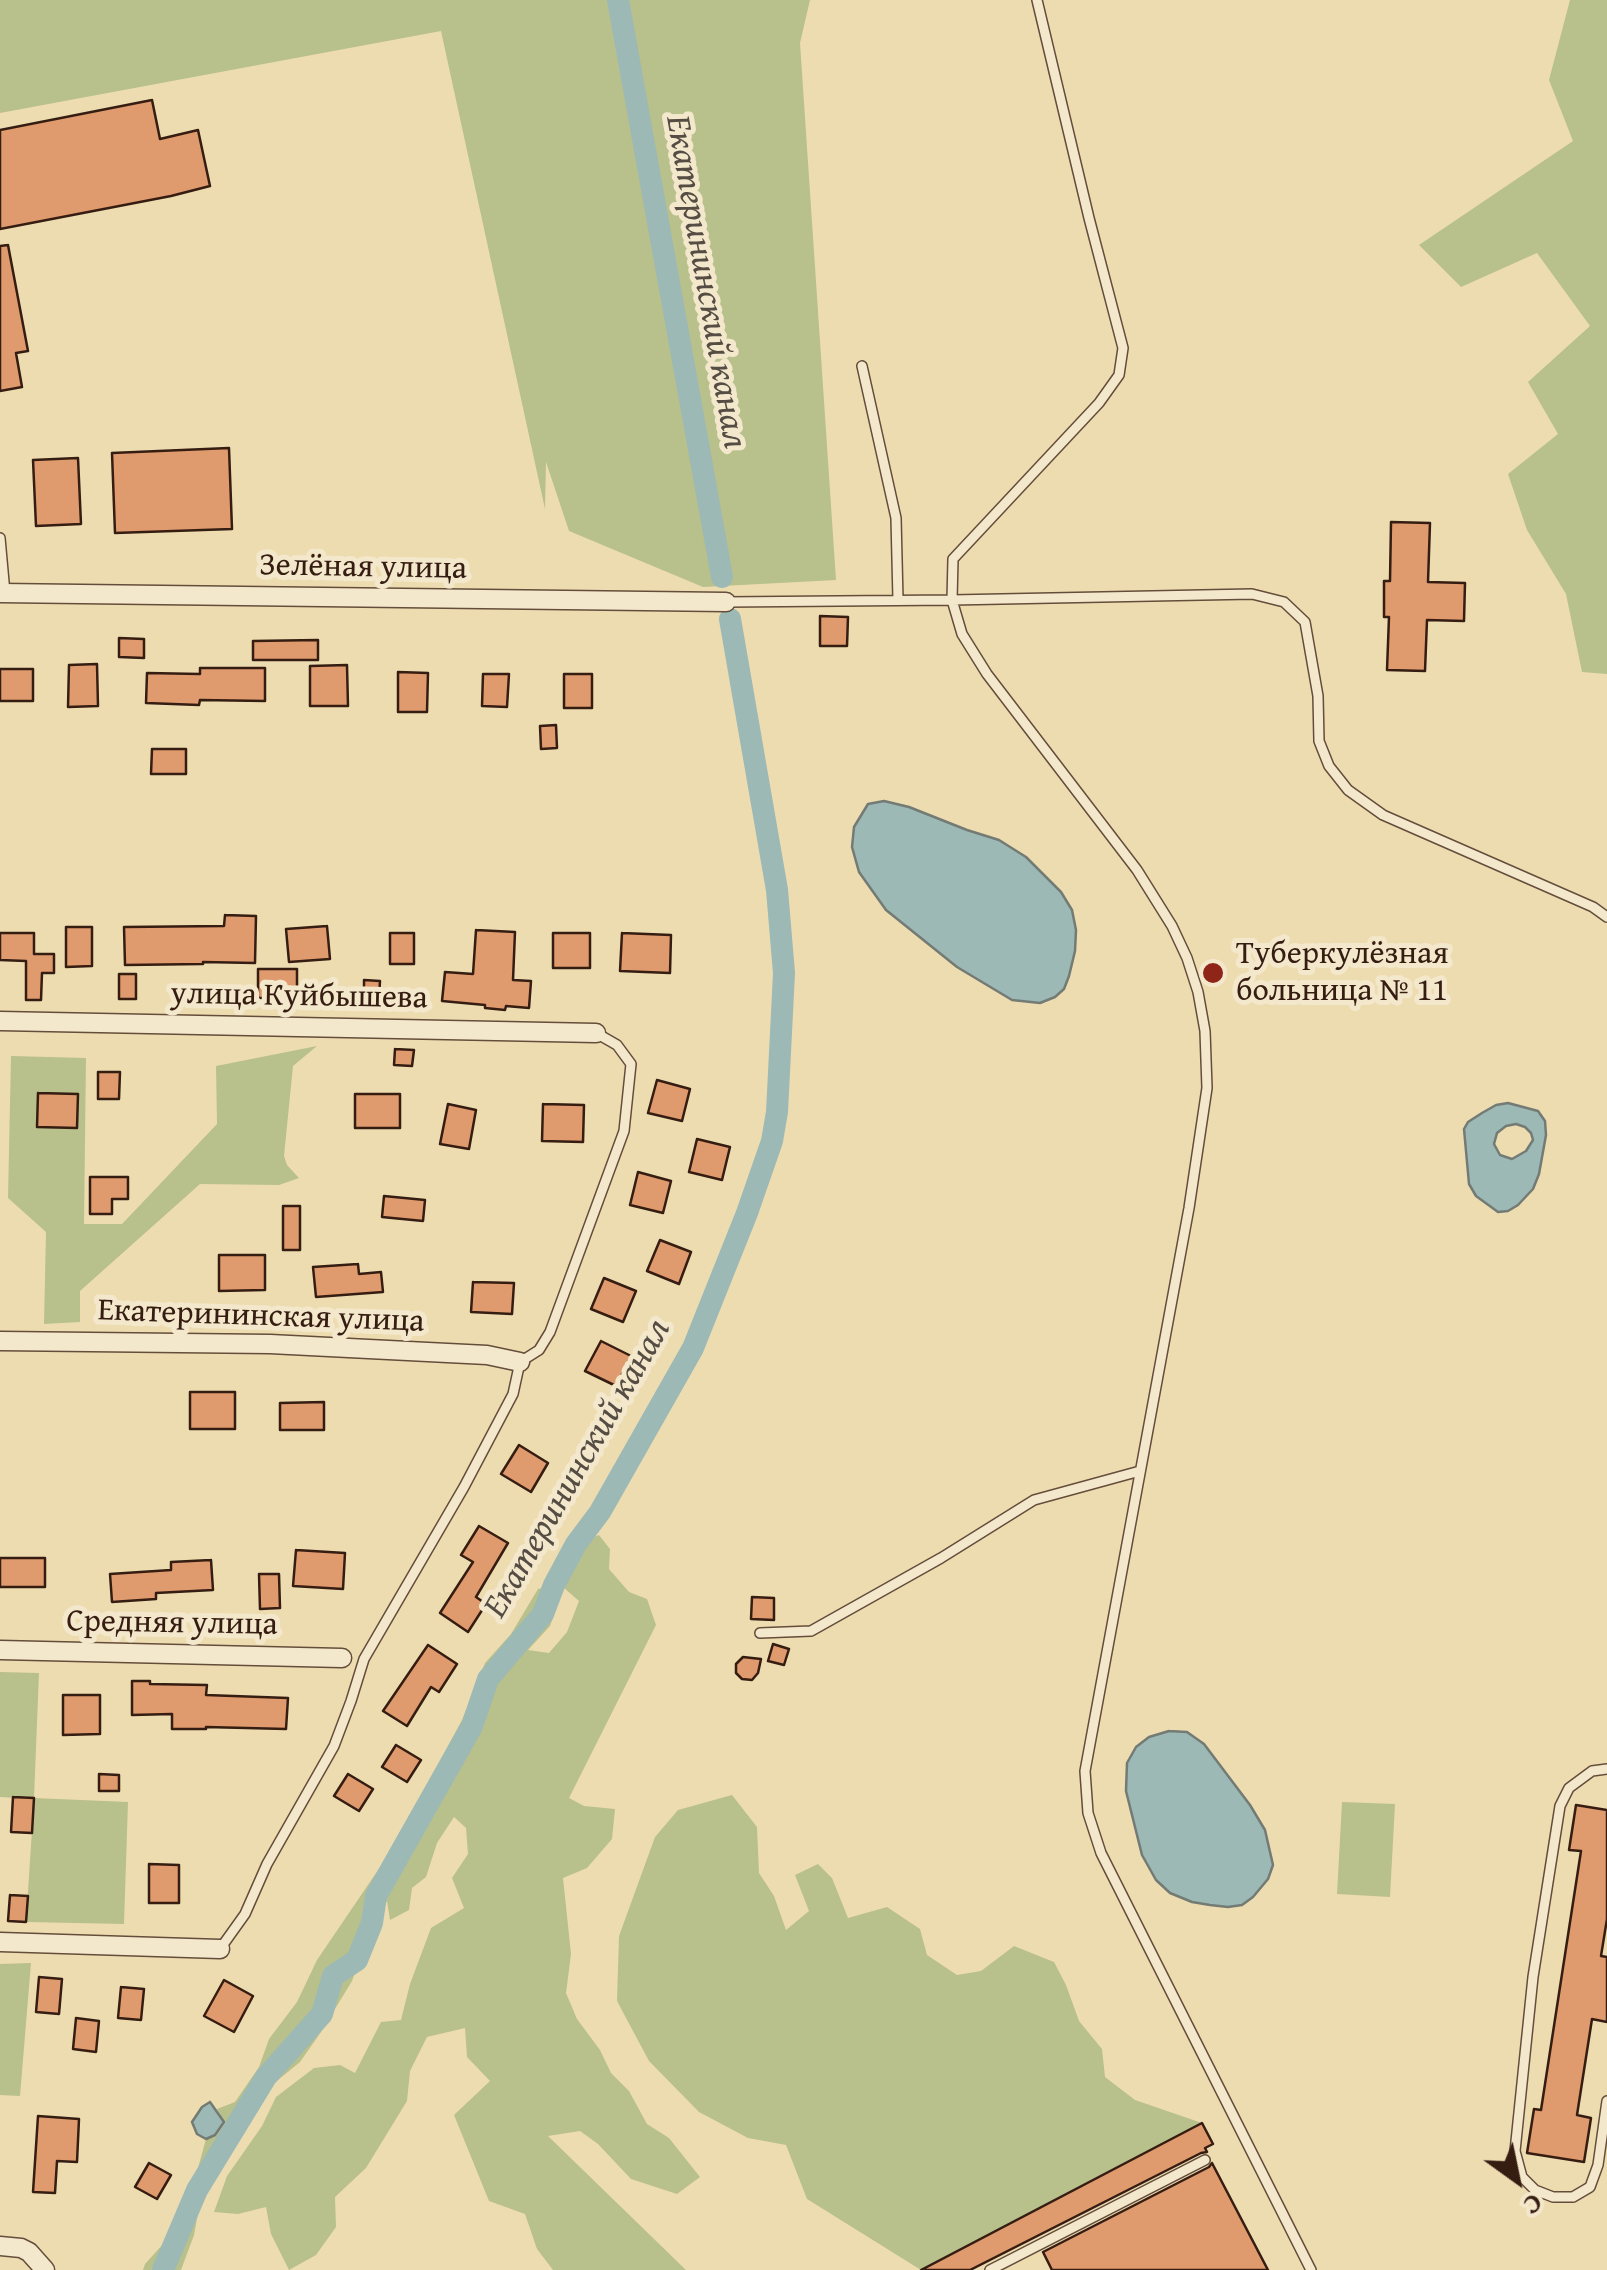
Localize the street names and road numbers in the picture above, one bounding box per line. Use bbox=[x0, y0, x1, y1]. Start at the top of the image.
street label: Зелёная улица bbox=[259, 547, 467, 589]
street label: улица Куйбышева bbox=[170, 976, 428, 1018]
street label: Екатерининская улица bbox=[97, 1292, 425, 1342]
street label: Средняя улица bbox=[66, 1603, 278, 1645]

